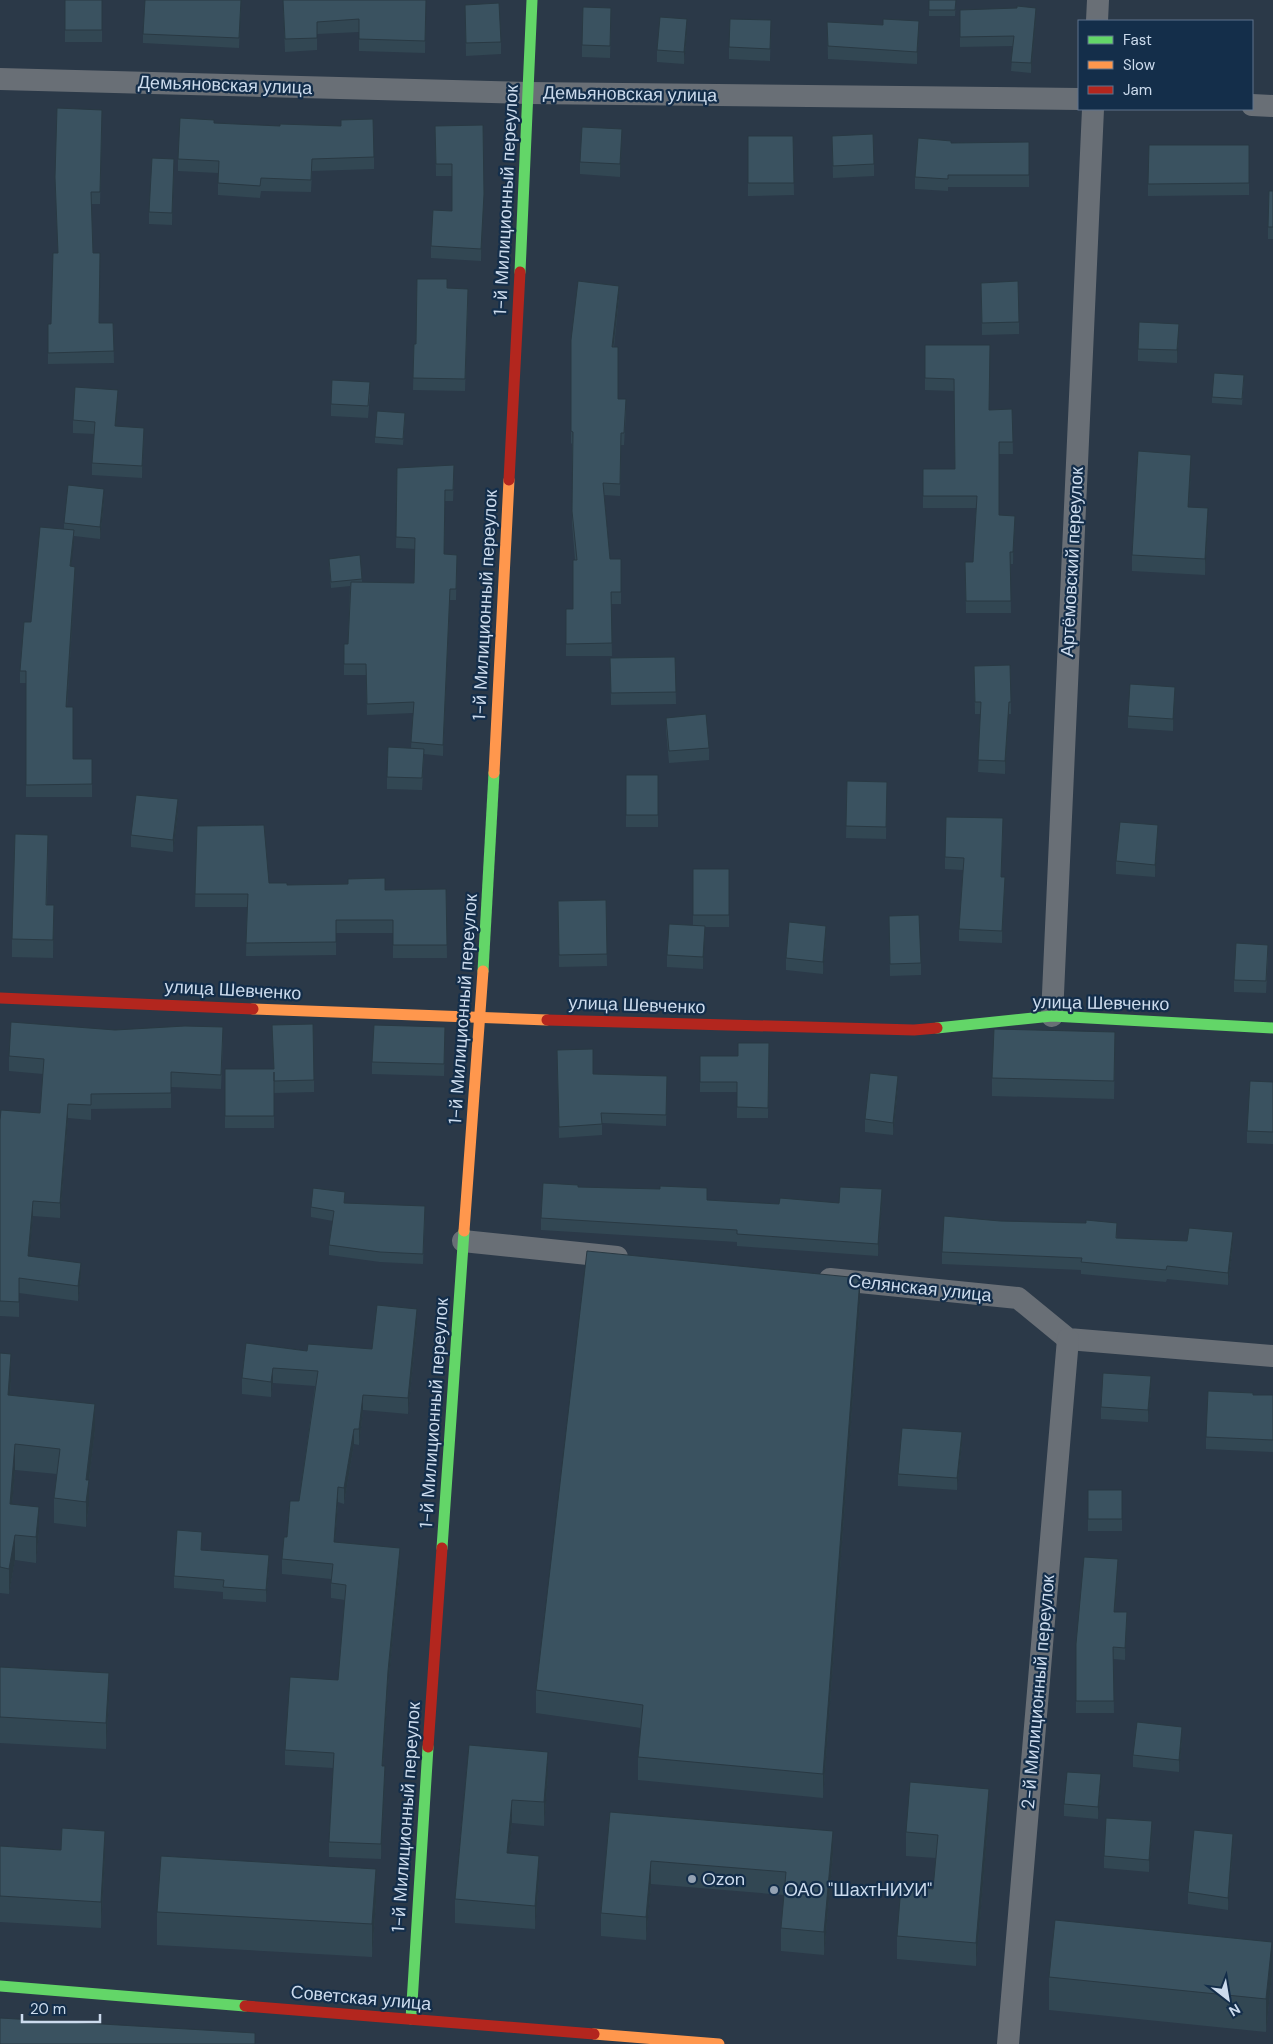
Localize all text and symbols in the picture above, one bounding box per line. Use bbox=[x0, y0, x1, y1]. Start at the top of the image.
legend bbox=[1078, 20, 1253, 110]
text: Fast bbox=[1123, 30, 1152, 50]
text: Slow bbox=[1123, 55, 1156, 75]
street label: Демьяновская улица bbox=[137, 70, 314, 100]
street label: Демьяновская улица bbox=[543, 80, 718, 108]
text: Jam bbox=[1123, 80, 1152, 100]
street label: 1-й Милиционный переулок bbox=[488, 84, 524, 316]
street label: Артёмовский переулок bbox=[1055, 466, 1089, 658]
street label: 1-й Милиционный переулок bbox=[467, 489, 503, 721]
street label: 1-й Милиционный переулок bbox=[443, 893, 483, 1125]
street label: улица Шевченко bbox=[164, 974, 302, 1006]
street label: улица Шевченко bbox=[1032, 990, 1170, 1016]
street label: улица Шевченко bbox=[568, 991, 706, 1019]
street label: Селянская улица bbox=[847, 1269, 994, 1308]
street label: 1-й Милиционный переулок bbox=[414, 1297, 454, 1529]
street label: 2-й Милиционный переулок bbox=[1016, 1574, 1060, 1810]
street label: 1-й Милиционный переулок bbox=[386, 1701, 426, 1933]
place label: Ozon bbox=[702, 1867, 745, 1891]
marker: Ozon bbox=[686, 1873, 698, 1885]
place label: ОАО "ШахтНИУИ" bbox=[784, 1878, 932, 1902]
marker: ОАО "ШахтНИУИ" bbox=[768, 1884, 780, 1896]
north arrow bbox=[1203, 1974, 1253, 2024]
street label: Советская улица bbox=[290, 1980, 433, 2016]
scale bar bbox=[22, 1992, 100, 2024]
text: 20 m bbox=[30, 1999, 66, 2019]
text: N bbox=[1226, 2000, 1244, 2020]

